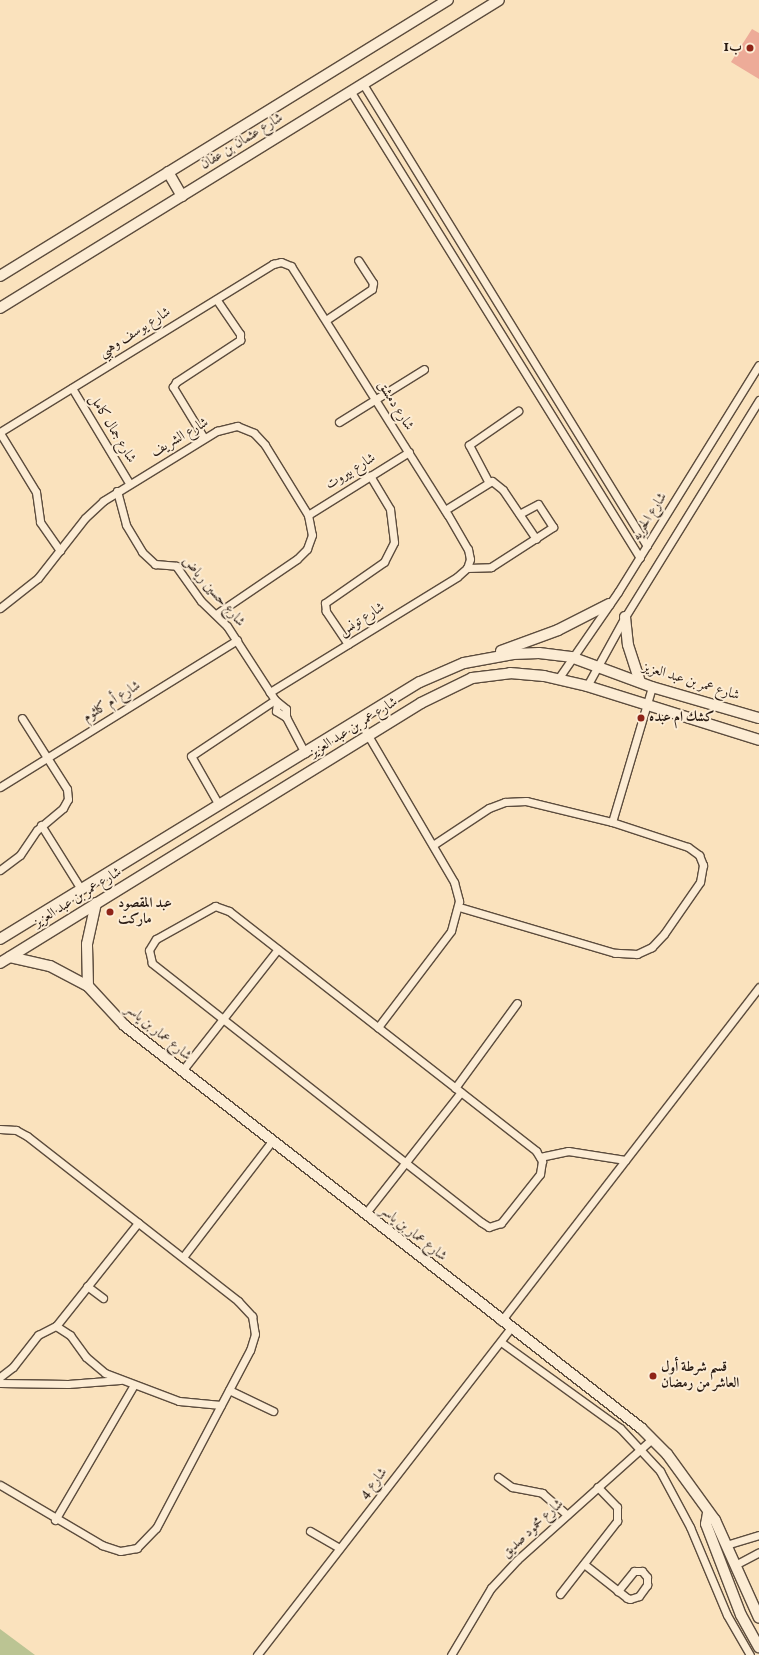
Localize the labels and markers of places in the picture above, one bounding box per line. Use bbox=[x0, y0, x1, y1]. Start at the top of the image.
place label: ب1 bbox=[723, 40, 742, 56]
marker: ب1 bbox=[745, 43, 755, 53]
place label: كشك ام عبده bbox=[649, 710, 715, 726]
marker: كشك ام عبده bbox=[636, 713, 646, 723]
place label: عبد المقصود ماركت bbox=[118, 896, 172, 928]
marker: عبد المقصود ماركت bbox=[105, 907, 115, 917]
place label: قسم شرطة أول العاشر من رمضان bbox=[661, 1360, 739, 1392]
marker: قسم شرطة أول العاشر من رمضان bbox=[648, 1371, 658, 1381]

